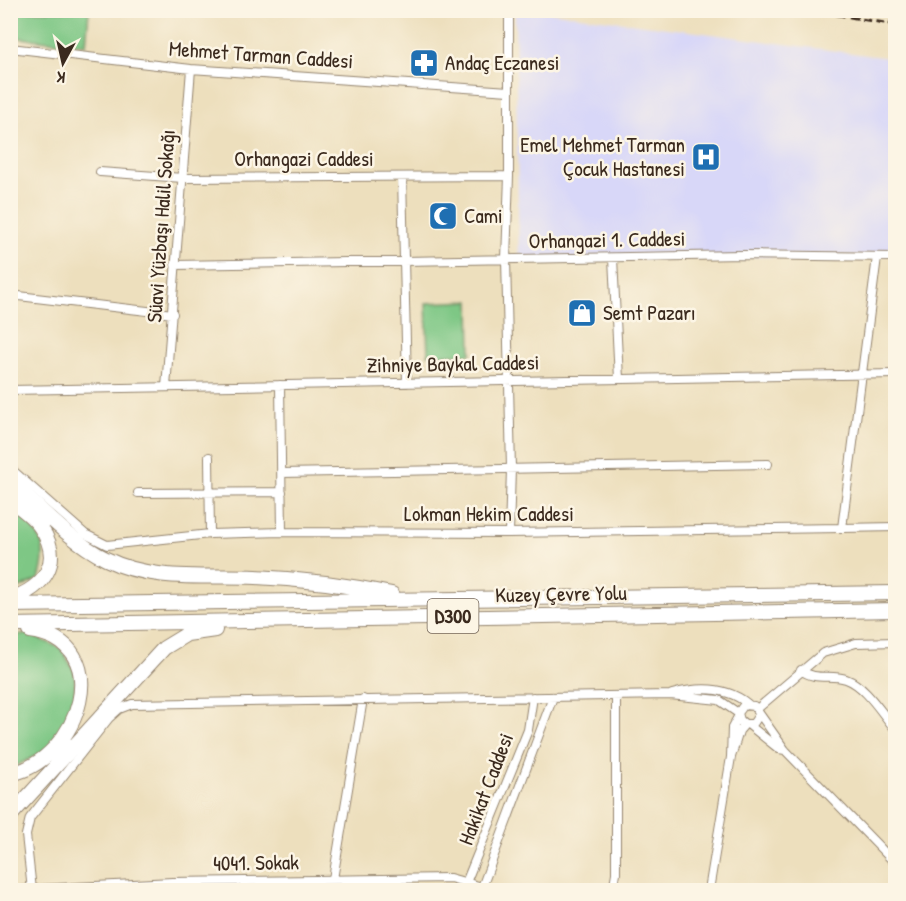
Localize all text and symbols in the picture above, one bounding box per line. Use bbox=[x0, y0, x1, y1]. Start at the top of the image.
north arrow bbox=[33, 33, 93, 93]
street label: Mehmet Tarman Caddesi bbox=[168, 34, 354, 75]
pharmacy icon: Andaç Eczanesi bbox=[408, 47, 440, 79]
place label: Andaç Eczanesi bbox=[445, 48, 559, 77]
text: K bbox=[55, 66, 67, 89]
street label: Süavi Yüzbaşı Halil Sokağı bbox=[139, 129, 182, 323]
place label: Emel Mehmet Tarman Çocuk Hastanesi bbox=[520, 130, 685, 183]
hospital icon: Emel Mehmet Tarman Çocuk Hastanesi bbox=[690, 141, 722, 173]
street label: Orhangazi Caddesi bbox=[234, 144, 374, 173]
mosque icon: Cami bbox=[427, 200, 459, 232]
place label: Cami bbox=[464, 201, 503, 230]
street label: Orhangazi 1. Caddesi bbox=[528, 224, 686, 255]
shop icon: Semt Pazarı bbox=[566, 297, 598, 329]
place label: Semt Pazarı bbox=[603, 298, 696, 327]
street label: Zihniye Baykal Caddesi bbox=[366, 347, 540, 380]
street label: Lokman Hekim Caddesi bbox=[404, 499, 574, 528]
street label: Kuzey Çevre Yolu bbox=[495, 578, 628, 609]
road number: D300 bbox=[428, 599, 478, 633]
street label: Hakikat Caddesi bbox=[451, 729, 520, 849]
street label: 4041. Sokak bbox=[213, 847, 299, 878]

